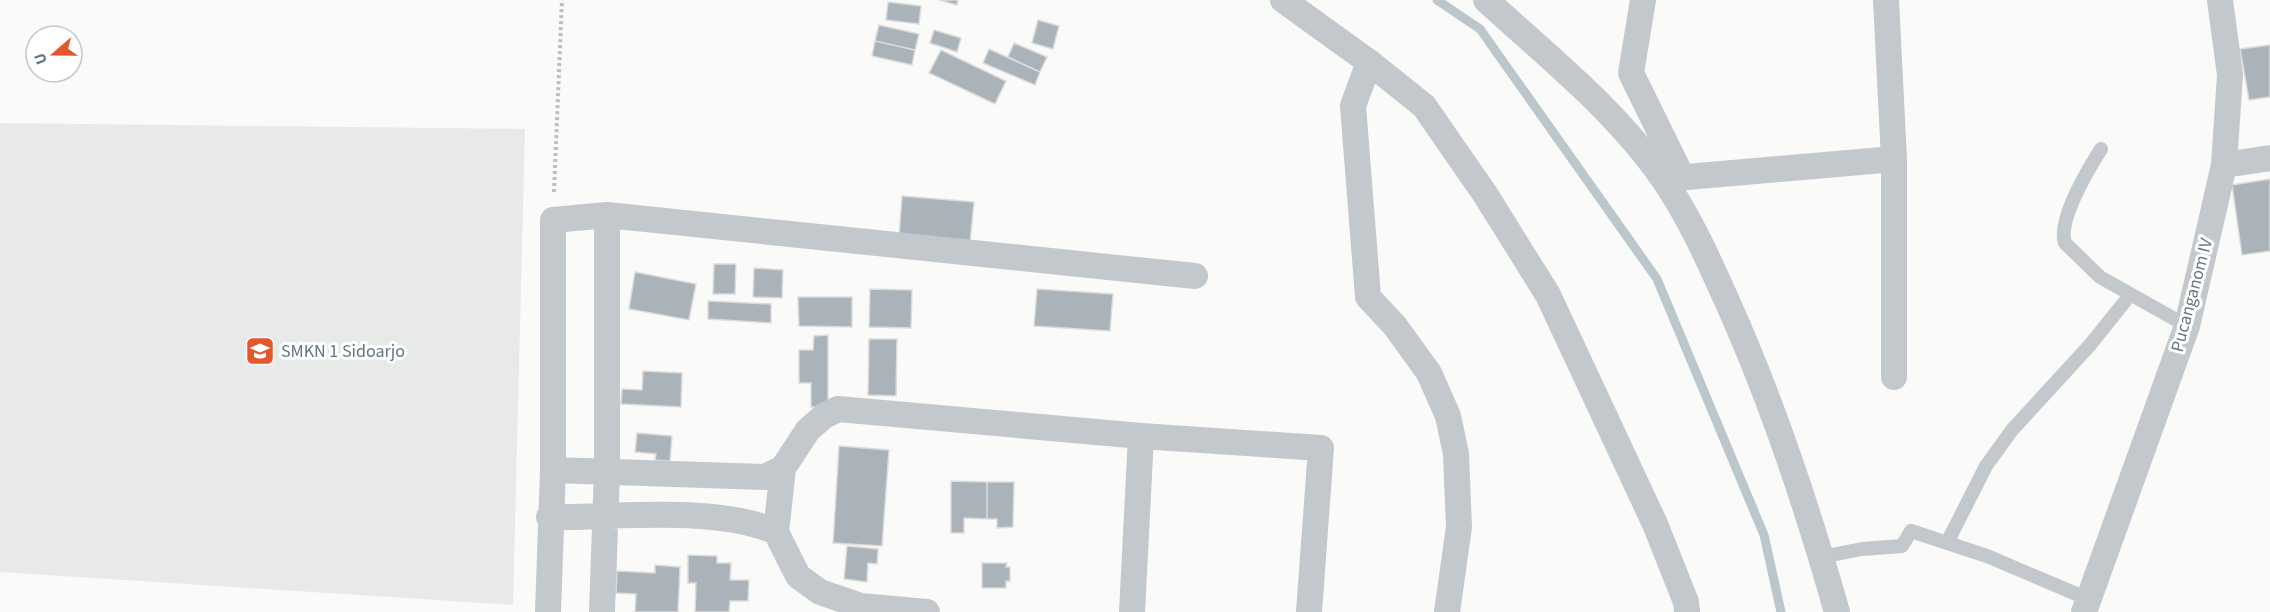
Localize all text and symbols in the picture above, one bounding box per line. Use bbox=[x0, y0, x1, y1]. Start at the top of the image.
north arrow bbox=[24, 24, 84, 84]
text: U bbox=[29, 50, 53, 68]
street label: Pucanganom IV bbox=[2165, 235, 2219, 355]
school or university icon: SMKN 1 Sidoarjo bbox=[244, 335, 276, 367]
place label: SMKN 1 Sidoarjo bbox=[281, 339, 405, 364]

